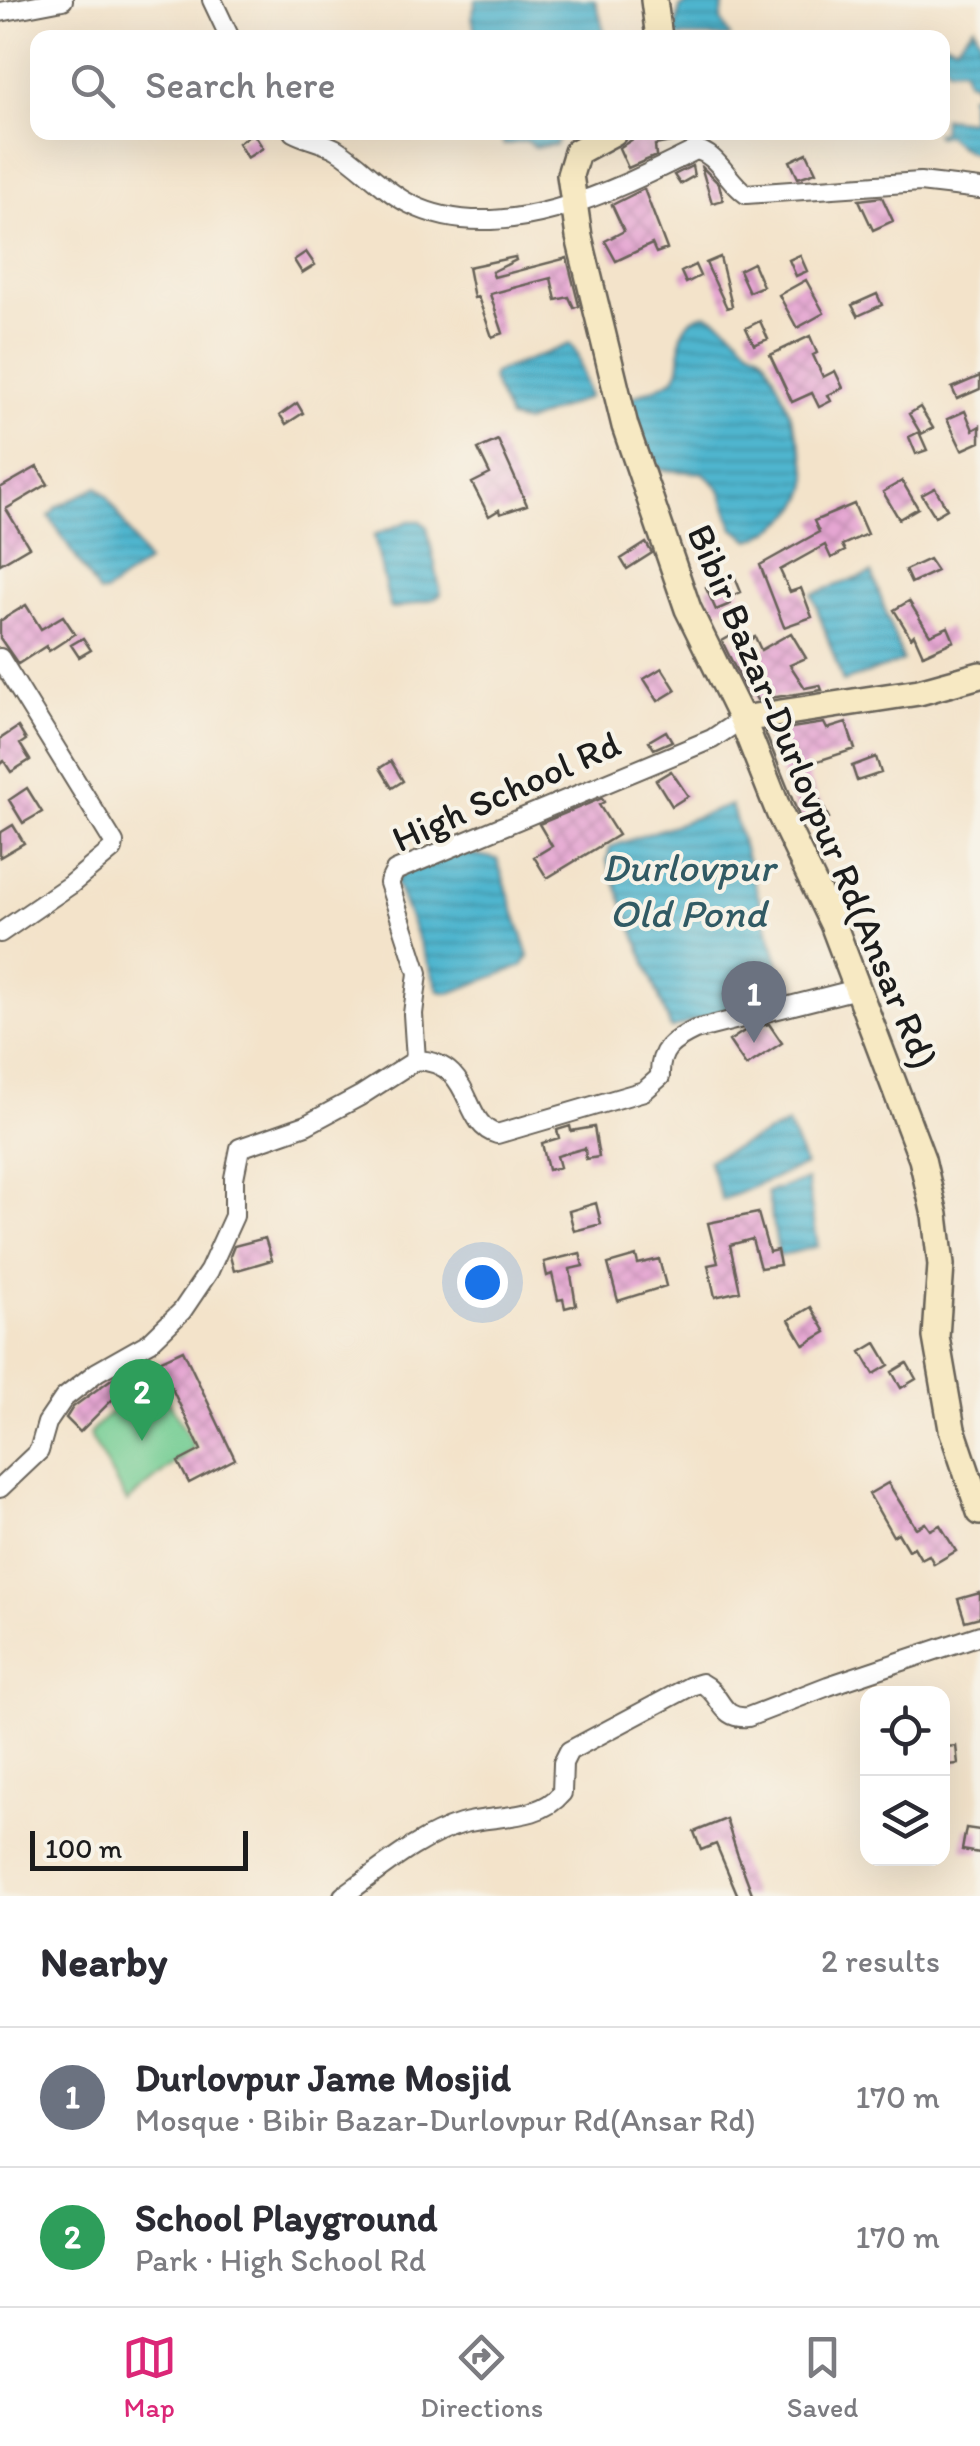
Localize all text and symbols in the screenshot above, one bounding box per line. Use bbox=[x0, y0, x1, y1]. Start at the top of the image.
search box bbox=[30, 30, 950, 140]
icon: search bbox=[65, 58, 120, 113]
text: Search here bbox=[145, 62, 336, 108]
street label: Bibir Bazar-Durlovpur Rd(Ansar Rd) bbox=[677, 517, 949, 1075]
street label: High School Rd bbox=[385, 720, 627, 862]
water label: Durlovpur Old Pond bbox=[601, 843, 778, 937]
pin: 1 bbox=[722, 960, 786, 1043]
your location bbox=[457, 1257, 508, 1308]
pin: 2 bbox=[110, 1358, 174, 1441]
map controls bbox=[860, 1686, 950, 1866]
button: locate bbox=[860, 1686, 950, 1776]
button: layers bbox=[860, 1776, 950, 1866]
scale bar bbox=[30, 1826, 248, 1870]
text: 100 m bbox=[45, 1831, 122, 1865]
text: Nearby bbox=[40, 1936, 167, 1987]
text: 2 results bbox=[821, 1942, 940, 1980]
text: Durlovpur Jame Mosjid bbox=[135, 2055, 511, 2101]
text: 1 bbox=[65, 2078, 80, 2116]
text: 170 m bbox=[855, 2078, 940, 2116]
text: Mosque · Bibir Bazar-Durlovpur Rd(Ansar Rd) bbox=[135, 2101, 756, 2139]
text: School Playground bbox=[135, 2195, 437, 2241]
text: 2 bbox=[64, 2218, 81, 2256]
text: 170 m bbox=[855, 2218, 940, 2256]
text: Park · High School Rd bbox=[135, 2241, 426, 2279]
tab: Map bbox=[122, 2330, 177, 2424]
tab: Directions bbox=[420, 2330, 543, 2424]
tab: Saved bbox=[787, 2330, 858, 2424]

